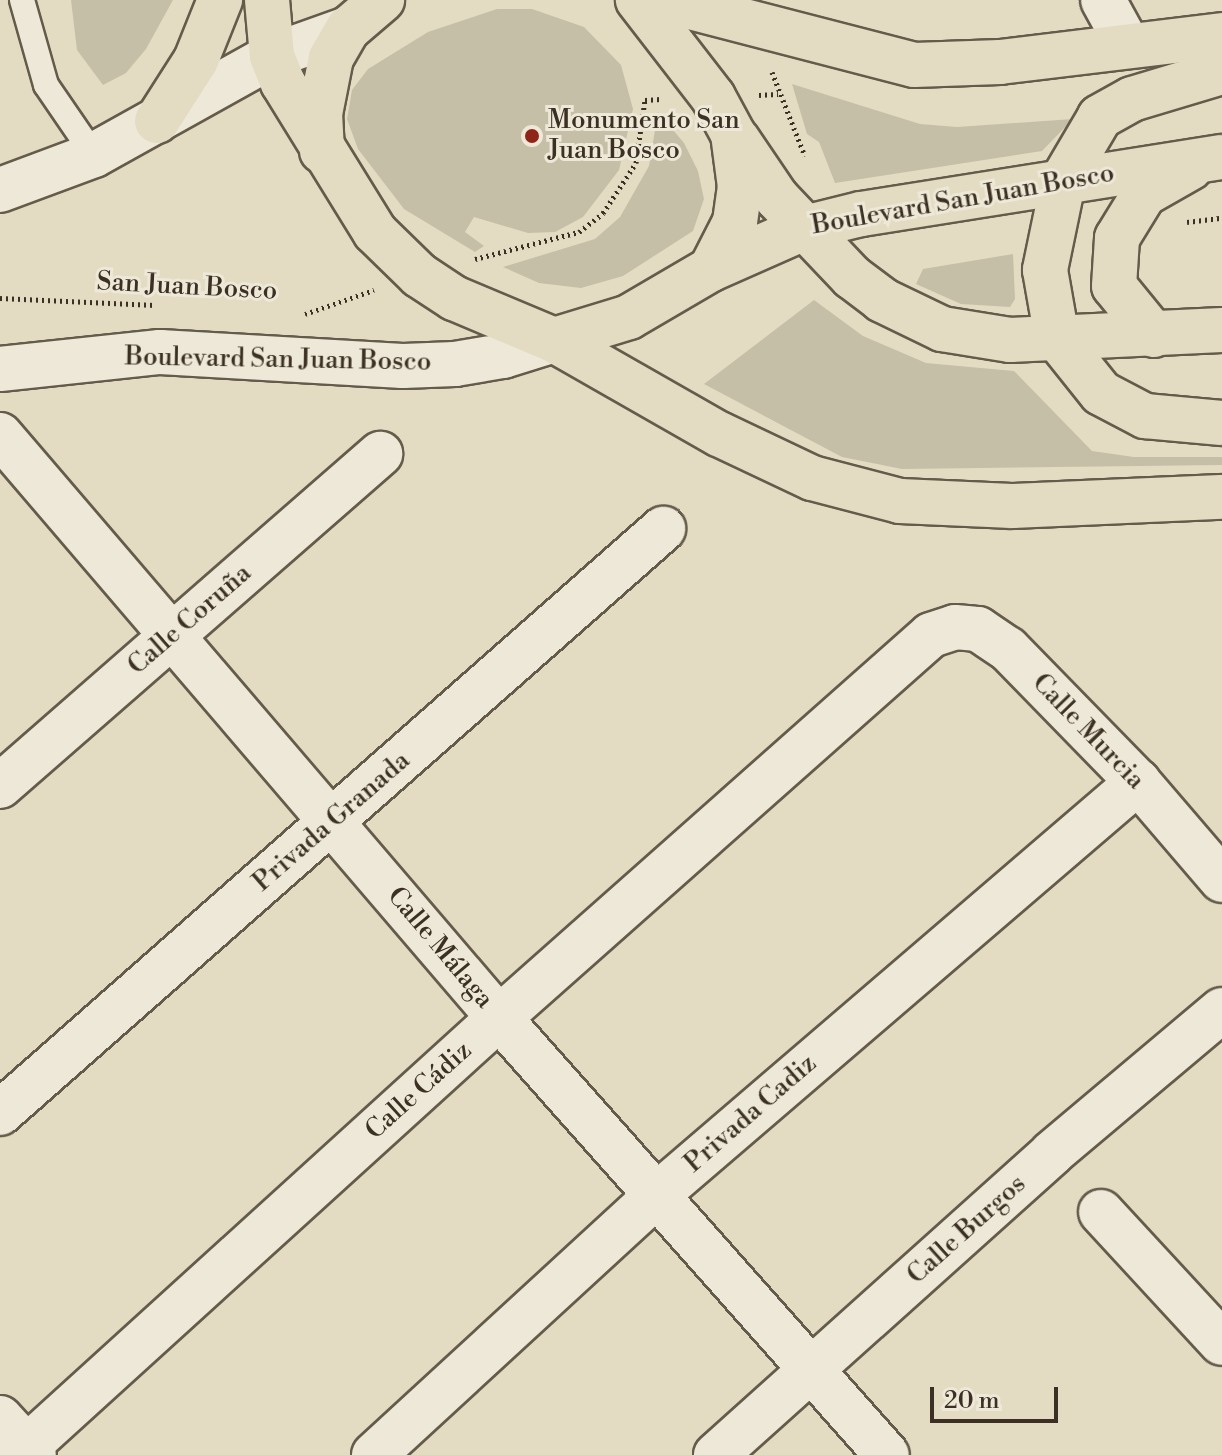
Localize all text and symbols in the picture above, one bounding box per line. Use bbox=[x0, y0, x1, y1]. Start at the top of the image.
place label: Monumento San Juan Bosco bbox=[548, 105, 740, 166]
marker: Monumento San Juan Bosco bbox=[523, 127, 541, 145]
street label: Boulevard San Juan Bosco bbox=[809, 158, 1117, 242]
street label: San Juan Bosco bbox=[96, 267, 278, 307]
street label: Boulevard San Juan Bosco bbox=[125, 342, 431, 378]
street label: Calle Coruña bbox=[122, 558, 258, 682]
street label: Calle Murcia bbox=[1025, 668, 1151, 796]
street label: Privada Granada bbox=[247, 745, 417, 899]
street label: Calle Málaga bbox=[380, 881, 500, 1015]
street label: Calle Cádiz bbox=[360, 1035, 478, 1147]
street label: Privada Cadiz bbox=[679, 1048, 823, 1180]
street label: Calle Burgos bbox=[901, 1169, 1033, 1291]
scale bar bbox=[934, 1371, 1062, 1421]
text: 20 m bbox=[944, 1386, 1000, 1416]

